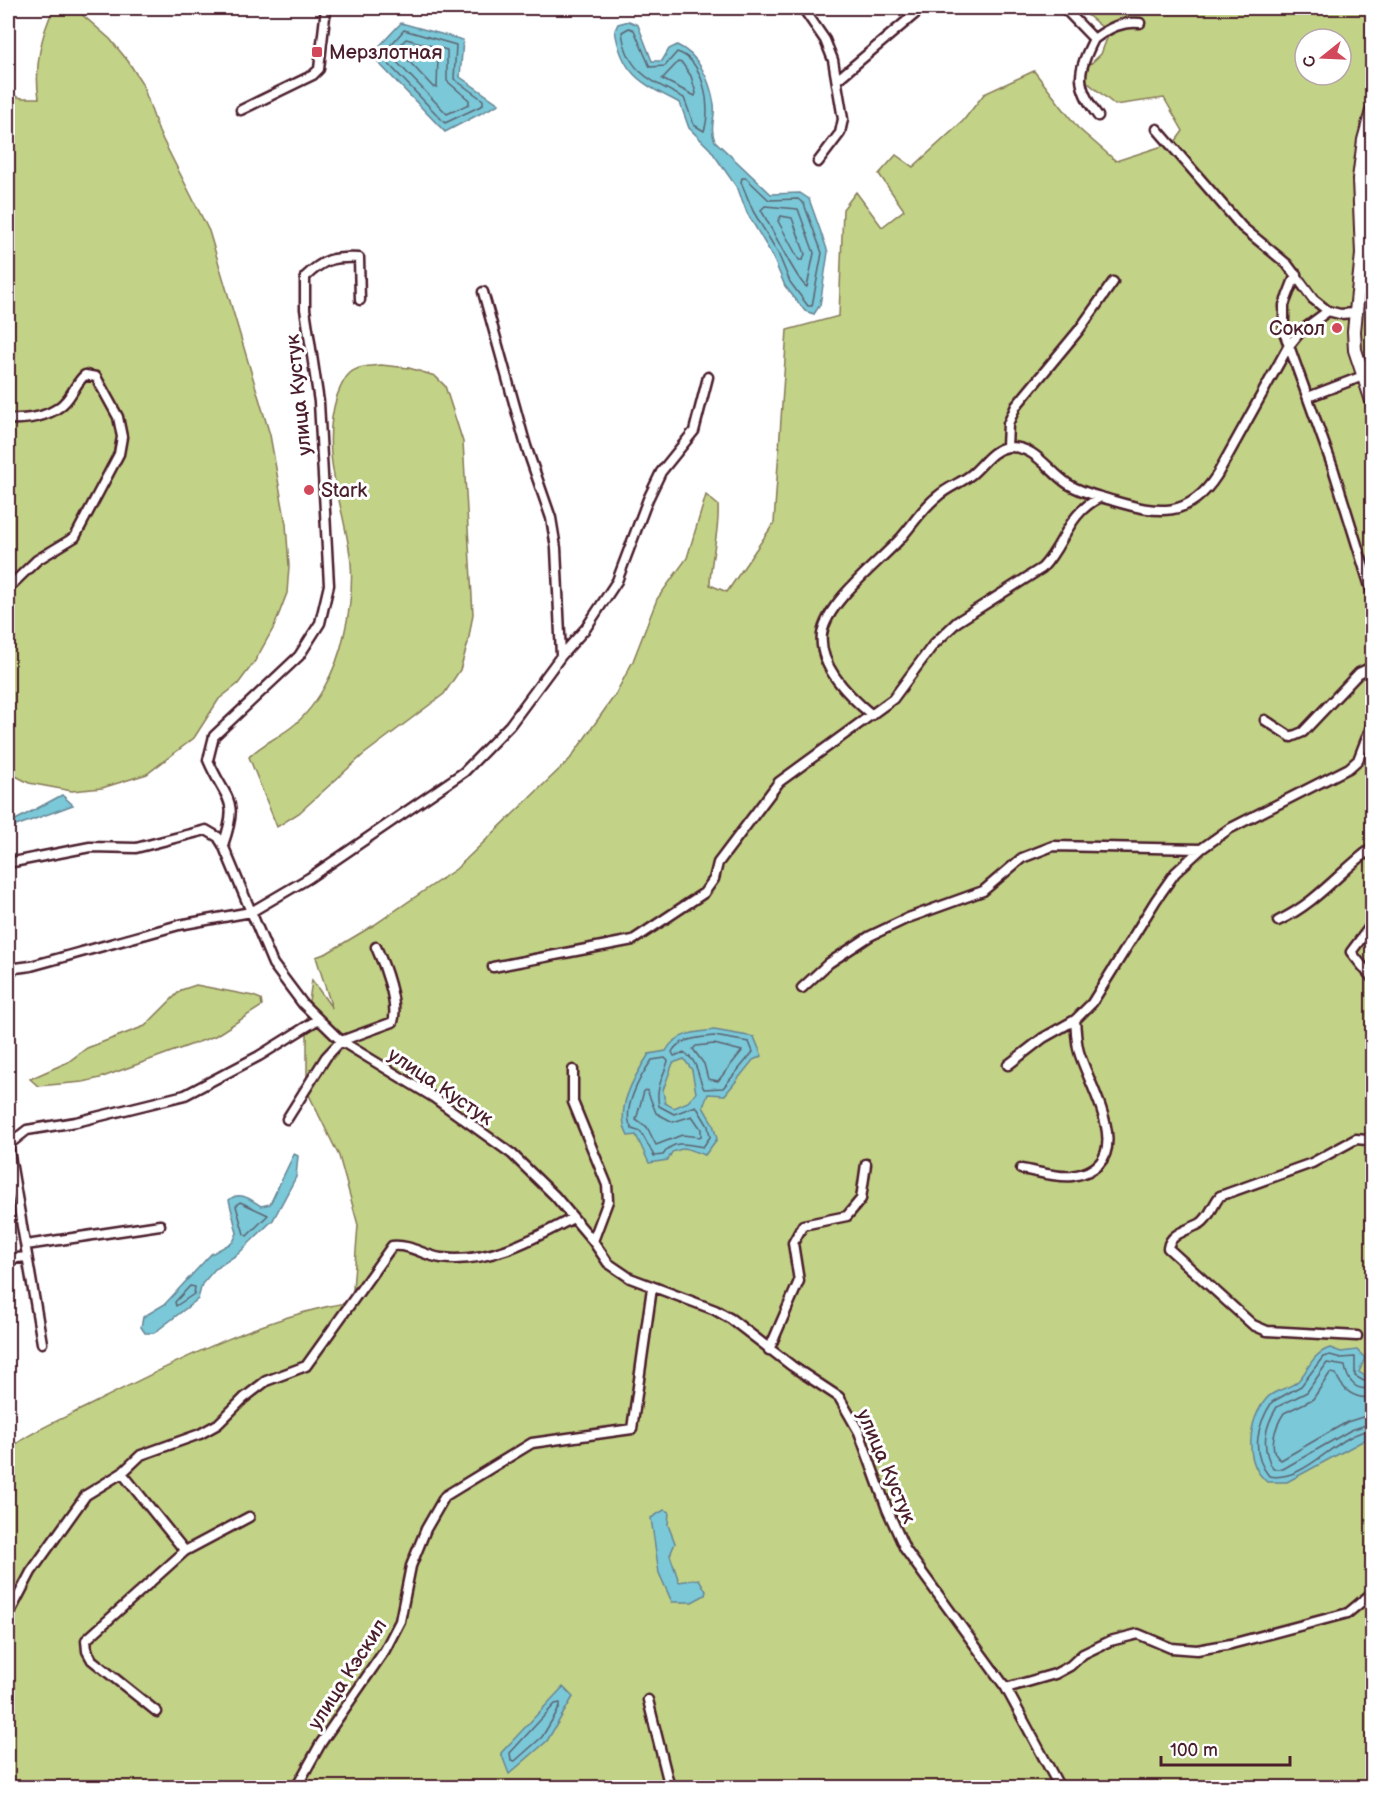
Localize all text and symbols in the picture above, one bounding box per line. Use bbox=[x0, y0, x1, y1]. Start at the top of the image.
north arrow bbox=[1293, 27, 1353, 87]
place label: Мерзлотная bbox=[329, 41, 443, 65]
marker: Мерзлотная bbox=[310, 45, 324, 59]
text: С bbox=[1299, 53, 1321, 69]
place label: Сокол bbox=[1269, 317, 1325, 341]
marker: Сокол bbox=[1330, 321, 1344, 335]
street label: улица Кустук bbox=[281, 333, 317, 457]
place label: Stark bbox=[321, 479, 367, 503]
marker: Stark bbox=[302, 483, 316, 497]
street label: улица Кустук bbox=[383, 1043, 498, 1131]
street label: улица Кустук bbox=[851, 1406, 921, 1527]
street label: улица Кэскил bbox=[303, 1615, 392, 1734]
scale bar bbox=[1161, 1729, 1290, 1767]
text: 100 m bbox=[1170, 1740, 1218, 1761]

